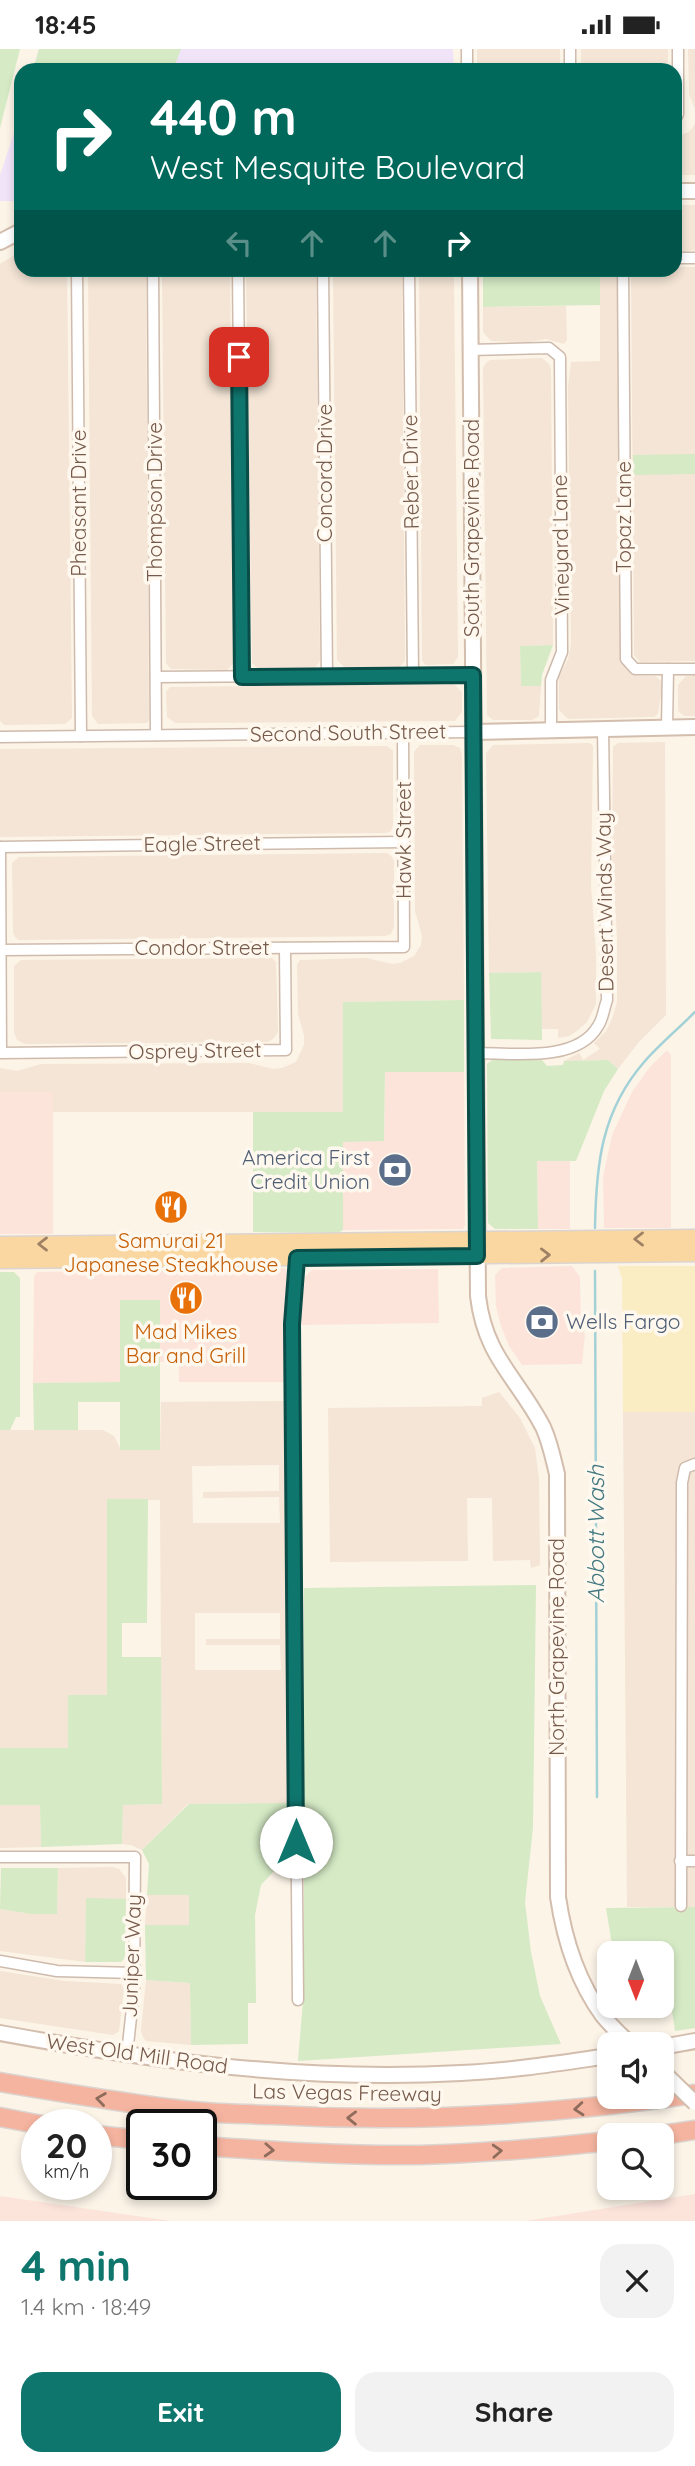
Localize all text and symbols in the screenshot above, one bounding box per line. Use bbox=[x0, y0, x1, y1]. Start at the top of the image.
text: 18:45 bbox=[35, 8, 97, 41]
text: 440 m bbox=[150, 86, 297, 147]
icon: right bbox=[35, 91, 126, 182]
text: West Mesquite Boulevard bbox=[150, 147, 525, 187]
icon: left bbox=[220, 224, 258, 262]
icon: ahead bbox=[293, 224, 331, 262]
icon: ahead bbox=[366, 224, 404, 262]
icon: right bbox=[439, 224, 477, 262]
pin bbox=[209, 327, 269, 387]
icon: arrive bbox=[220, 338, 258, 376]
street label: Concord Drive bbox=[311, 404, 337, 542]
street label: Reber Drive bbox=[396, 414, 424, 530]
street label: South Grapevine Road bbox=[458, 419, 484, 637]
street label: Thompson Drive bbox=[141, 422, 167, 582]
street label: Pheasant Drive bbox=[65, 429, 91, 577]
street label: Topaz Lane bbox=[610, 461, 636, 573]
street label: Vineyard Lane bbox=[546, 474, 574, 616]
street label: Second South Street bbox=[250, 717, 446, 747]
street label: Hawk Street bbox=[390, 781, 416, 899]
street label: Desert Winds Way bbox=[589, 812, 619, 992]
street label: Eagle Street bbox=[143, 829, 261, 857]
street label: Condor Street bbox=[134, 934, 270, 960]
street label: Osprey Street bbox=[128, 1036, 262, 1064]
place label: America First Credit Union bbox=[242, 1144, 370, 1194]
bank icon: America First Credit Union bbox=[376, 1151, 414, 1189]
restaurant icon: Samurai 21 Japanese Steakhouse bbox=[152, 1188, 190, 1226]
place label: Samurai 21 Japanese Steakhouse bbox=[64, 1227, 278, 1277]
one-way arrow bbox=[633, 1231, 643, 1247]
one-way arrow bbox=[37, 1236, 47, 1252]
one-way arrow bbox=[541, 1247, 551, 1263]
restaurant icon: Mad Mikes Bar and Grill bbox=[167, 1279, 205, 1317]
bank icon: Wells Fargo bbox=[523, 1303, 561, 1341]
place label: Wells Fargo bbox=[566, 1308, 680, 1334]
place label: Mad Mikes Bar and Grill bbox=[126, 1318, 246, 1368]
water label: Abbott Wash bbox=[581, 1464, 610, 1603]
street label: North Grapevine Road bbox=[543, 1538, 569, 1756]
position arrow bbox=[259, 1805, 333, 1879]
street label: Juniper Way bbox=[116, 1894, 146, 2018]
north arrow bbox=[597, 1941, 674, 2018]
map controls bbox=[597, 1941, 674, 2200]
street label: West Old Mill Road bbox=[45, 2027, 230, 2079]
button: sound bbox=[597, 2032, 674, 2109]
street label: Las Vegas Freeway bbox=[252, 2077, 442, 2107]
one-way arrow bbox=[95, 2092, 106, 2107]
one-way arrow bbox=[573, 2101, 584, 2116]
speed limit sign: 30 bbox=[126, 2109, 217, 2200]
one-way arrow bbox=[346, 2110, 356, 2126]
text: 20 bbox=[46, 2123, 87, 2167]
button: search bbox=[597, 2123, 674, 2200]
one-way arrow bbox=[264, 2143, 275, 2158]
one-way arrow bbox=[491, 2143, 502, 2158]
text: km/h bbox=[44, 2160, 89, 2183]
text: 4 min bbox=[21, 2239, 131, 2292]
button: close bbox=[600, 2244, 674, 2318]
text: 1.4 km · 18:49 bbox=[21, 2292, 151, 2321]
button: Exit bbox=[21, 2372, 341, 2452]
button: Share bbox=[355, 2372, 674, 2452]

